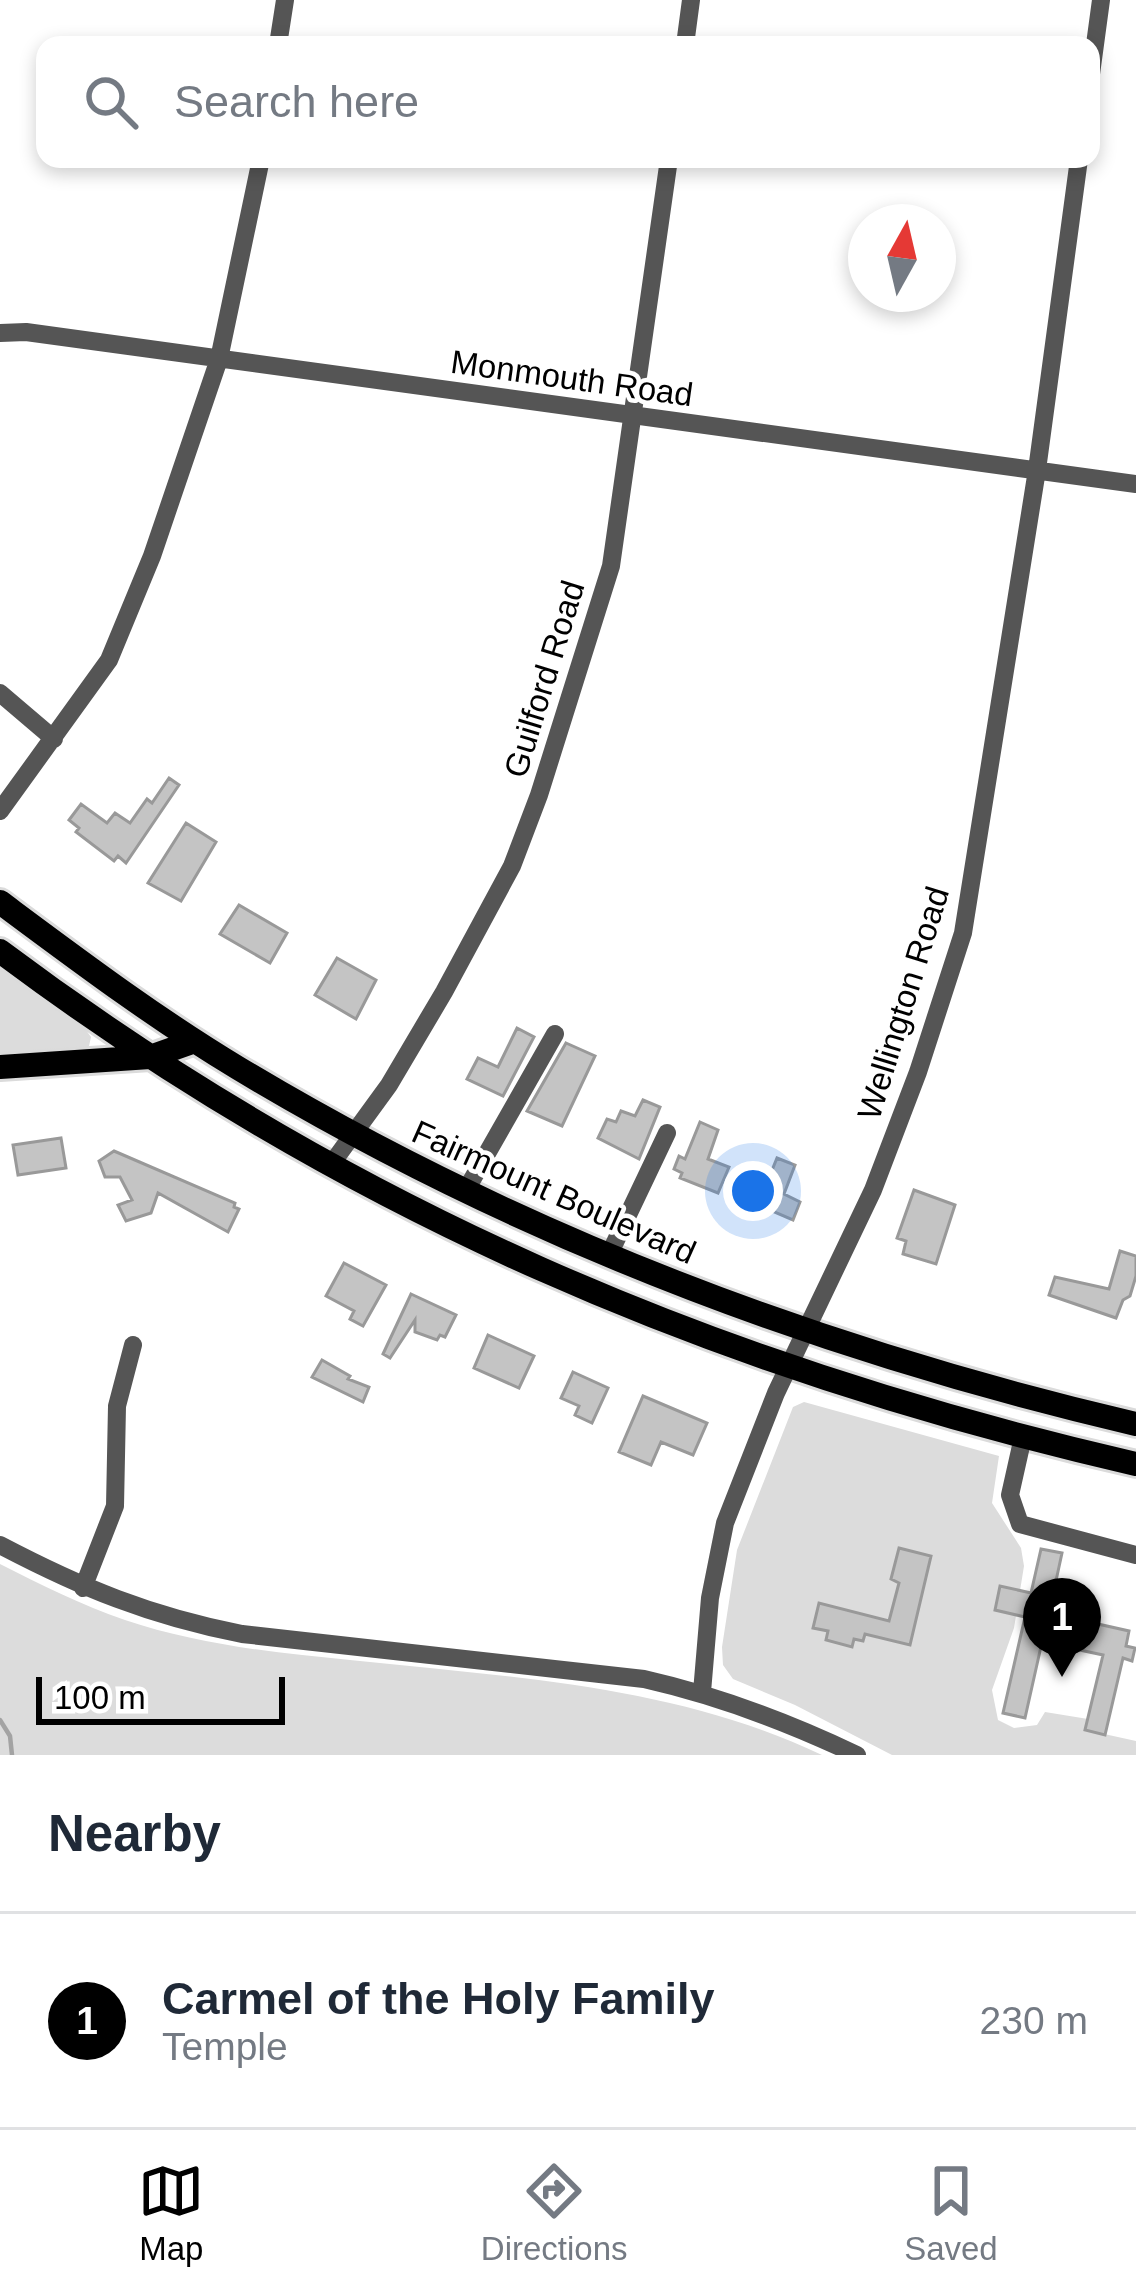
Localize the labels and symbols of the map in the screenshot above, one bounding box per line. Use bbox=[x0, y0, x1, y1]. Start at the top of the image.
north arrow bbox=[848, 204, 956, 312]
street label: Monmouth Road bbox=[449, 343, 695, 413]
street label: Guilford Road bbox=[497, 576, 591, 782]
street label: Wellington Road bbox=[850, 882, 956, 1124]
street label: Fairmount Boulevard bbox=[407, 1113, 701, 1271]
your location bbox=[723, 1161, 783, 1221]
pin: 1 bbox=[1023, 1578, 1101, 1677]
scale bar bbox=[36, 1671, 285, 1724]

